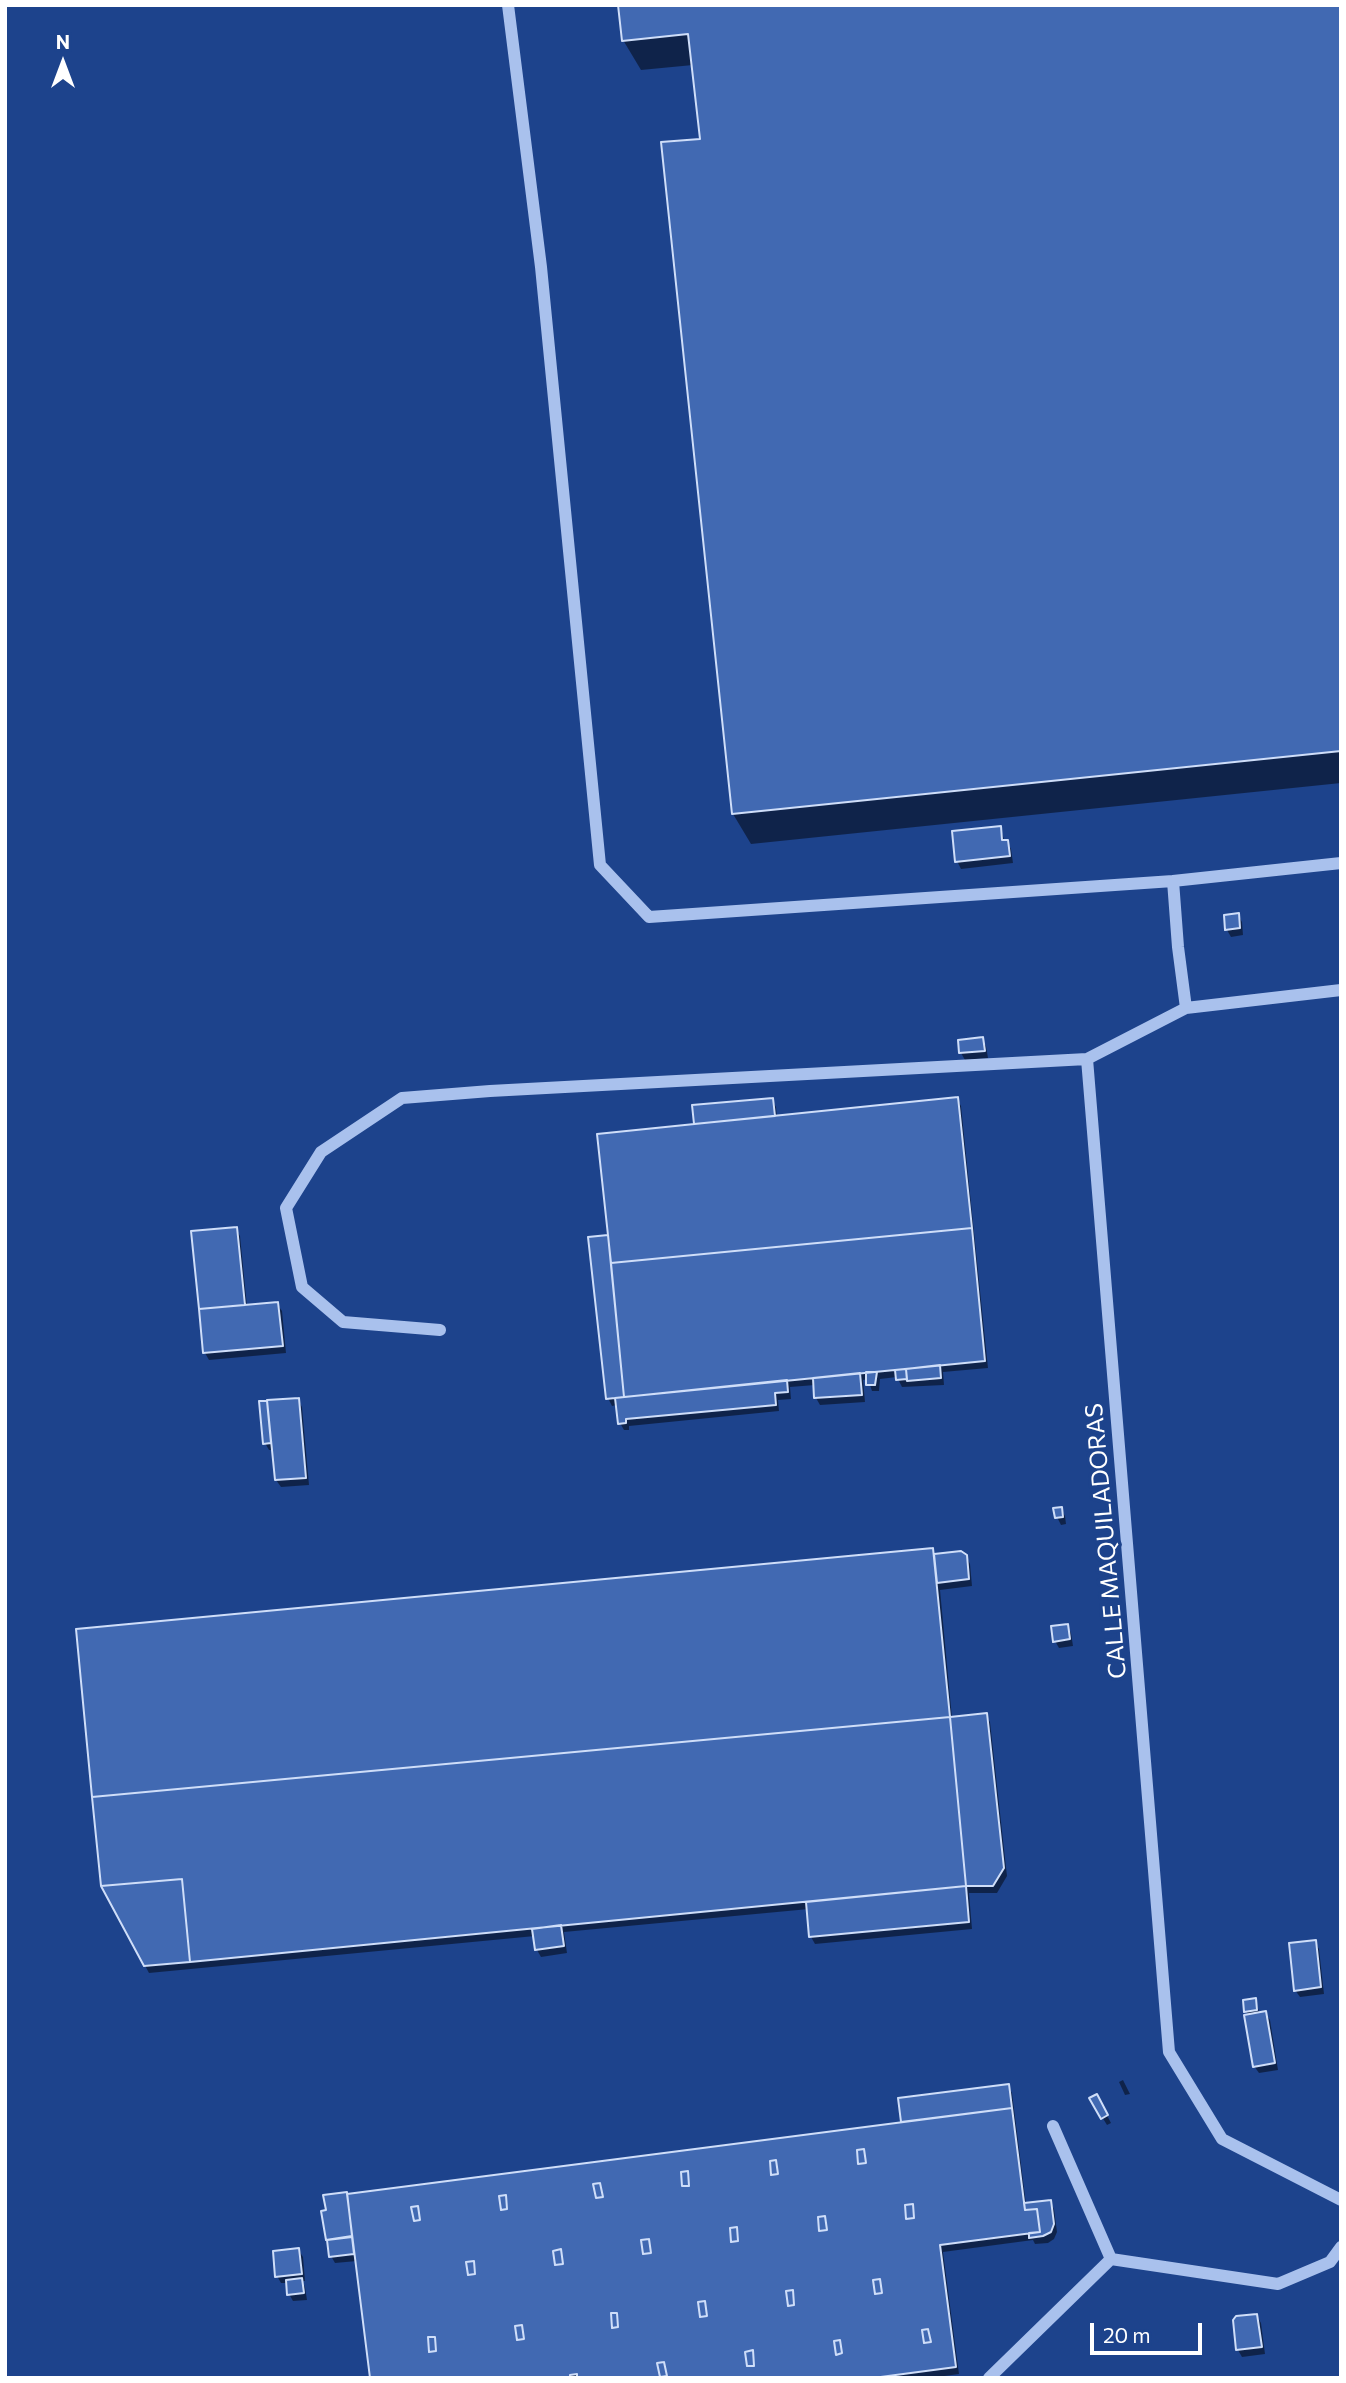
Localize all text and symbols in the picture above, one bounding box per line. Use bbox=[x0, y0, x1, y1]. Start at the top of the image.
north arrow bbox=[28, 28, 98, 98]
text: N bbox=[56, 30, 70, 53]
street label: CALLE MAQUILADORAS bbox=[1080, 1402, 1132, 1680]
scale bar bbox=[1094, 2310, 1206, 2354]
text: 20 m bbox=[1103, 2322, 1151, 2347]

